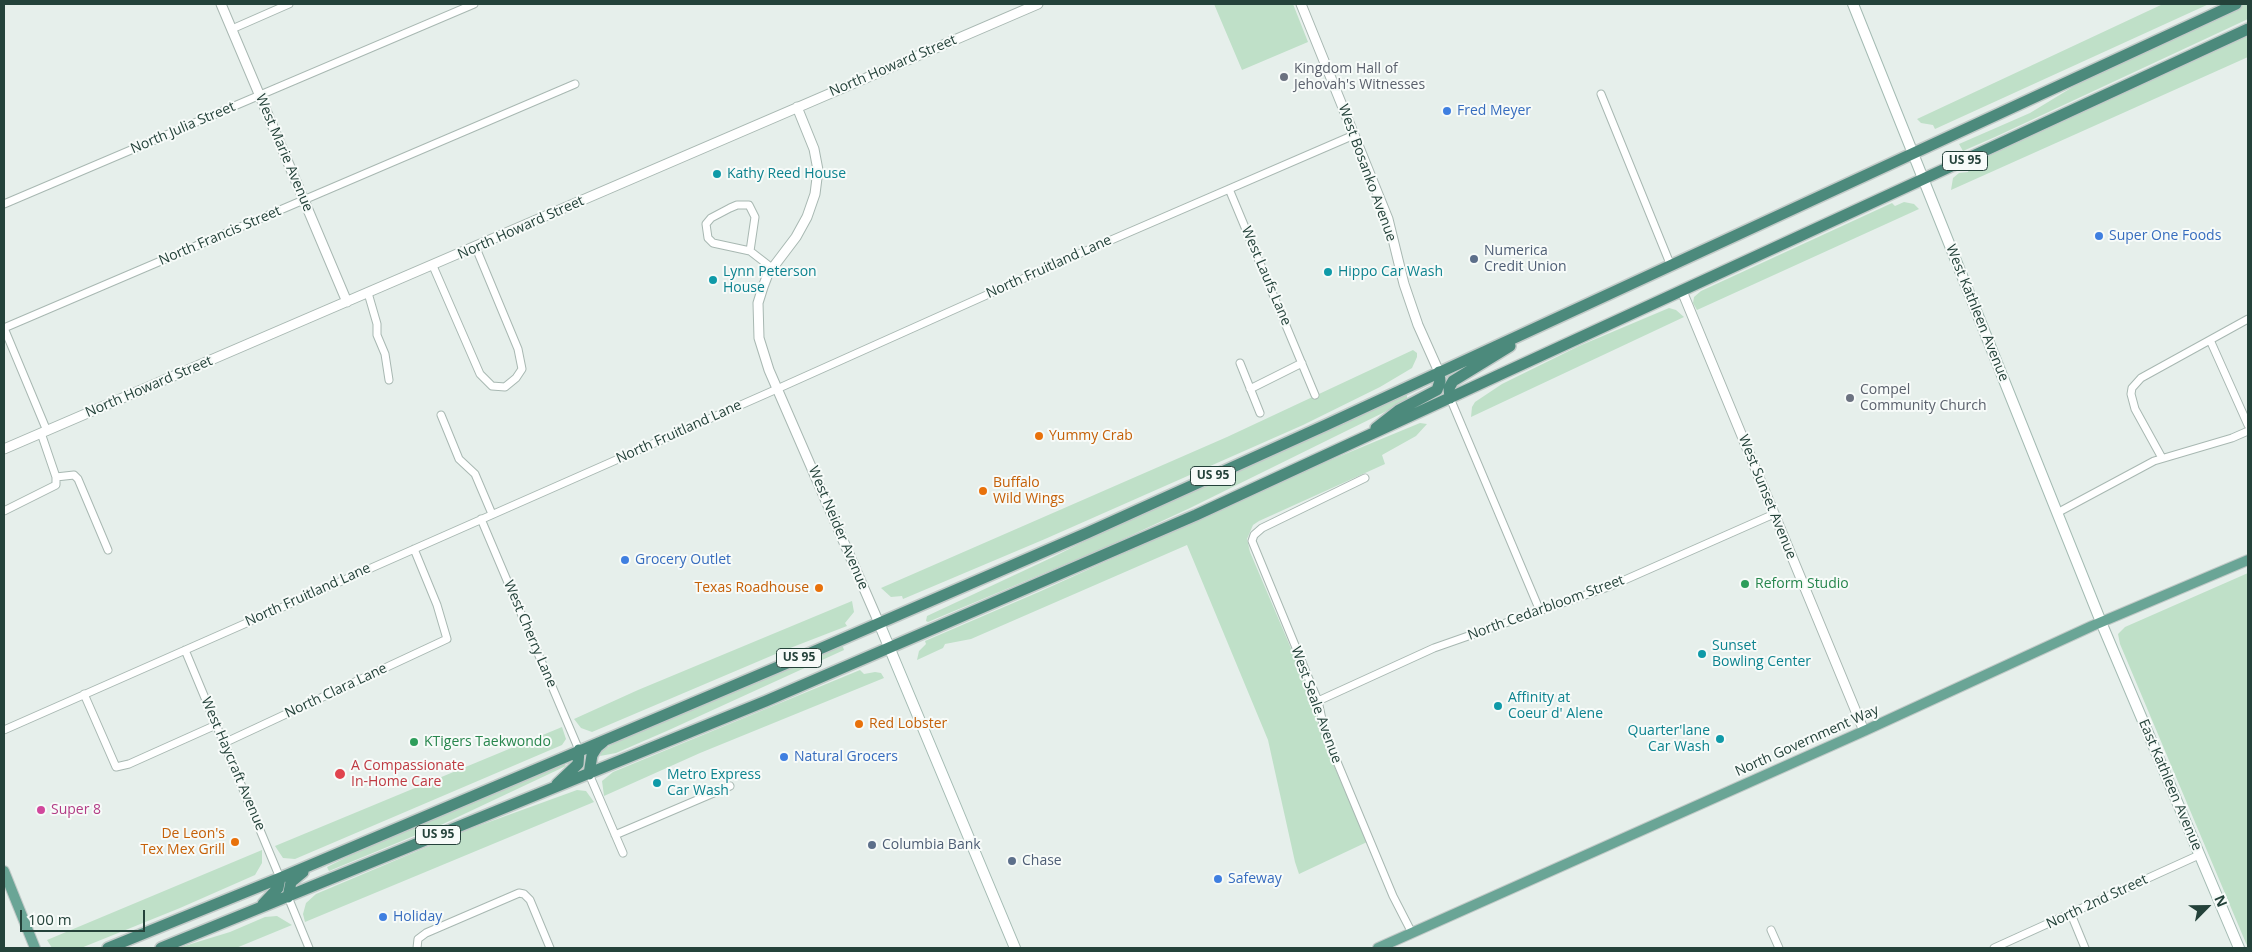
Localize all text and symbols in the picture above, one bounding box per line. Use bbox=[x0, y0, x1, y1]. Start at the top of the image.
street label: North Howard Street bbox=[827, 32, 959, 100]
place label: Kingdom Hall of Jehovah's Witnesses bbox=[1294, 61, 1425, 94]
marker: Kingdom Hall of Jehovah's Witnesses bbox=[1278, 71, 1290, 83]
street label: West Marie Avenue bbox=[252, 92, 316, 214]
street label: North Julia Street bbox=[128, 98, 238, 158]
street label: West Bosanko Avenue bbox=[1334, 102, 1400, 244]
place label: Fred Meyer bbox=[1457, 103, 1531, 119]
marker: Fred Meyer bbox=[1441, 105, 1453, 117]
road number: US 95 bbox=[1942, 152, 1988, 170]
place label: Kathy Reed House bbox=[727, 166, 846, 182]
marker: Kathy Reed House bbox=[711, 168, 723, 180]
street label: North Howard Street bbox=[455, 193, 587, 263]
street label: North Francis Street bbox=[156, 203, 284, 269]
street label: West Laufs Lane bbox=[1237, 224, 1295, 328]
place label: Super One Foods bbox=[2109, 228, 2221, 244]
marker: Super One Foods bbox=[2093, 230, 2105, 242]
street label: North Fruitland Lane bbox=[984, 232, 1114, 302]
street label: West Kathleen Avenue bbox=[1942, 242, 2012, 384]
place label: Numerica Credit Union bbox=[1484, 243, 1566, 276]
marker: Numerica Credit Union bbox=[1468, 253, 1480, 265]
place label: Lynn Peterson House bbox=[723, 264, 817, 296]
place label: Hippo Car Wash bbox=[1338, 264, 1443, 280]
marker: Hippo Car Wash bbox=[1322, 266, 1334, 278]
marker: Lynn Peterson House bbox=[707, 274, 719, 286]
street label: North Howard Street bbox=[83, 353, 215, 421]
place label: Compel Community Church bbox=[1860, 382, 1987, 414]
marker: Compel Community Church bbox=[1844, 392, 1856, 404]
street label: North Fruitland Lane bbox=[614, 397, 744, 467]
place label: Yummy Crab bbox=[1049, 428, 1133, 444]
marker: Yummy Crab bbox=[1033, 430, 1045, 442]
street label: West Sunset Avenue bbox=[1734, 432, 1800, 562]
street label: West Neider Avenue bbox=[804, 464, 872, 592]
road number: US 95 bbox=[1190, 466, 1236, 486]
place label: Buffalo Wild Wings bbox=[993, 475, 1065, 508]
marker: Buffalo Wild Wings bbox=[977, 485, 989, 497]
place label: Grocery Outlet bbox=[635, 552, 731, 568]
marker: Grocery Outlet bbox=[619, 554, 631, 566]
street label: North Fruitland Lane bbox=[243, 560, 373, 630]
street label: North Cedarbloom Street bbox=[1465, 572, 1627, 644]
place label: Reform Studio bbox=[1755, 576, 1849, 592]
street label: West Cherry Lane bbox=[500, 578, 560, 690]
marker: Reform Studio bbox=[1739, 578, 1751, 590]
place label: Texas Roadhouse bbox=[694, 580, 809, 596]
marker: Texas Roadhouse bbox=[813, 582, 825, 594]
place label: Sunset Bowling Center bbox=[1712, 638, 1811, 670]
street label: West Seale Avenue bbox=[1287, 644, 1345, 766]
road number: US 95 bbox=[776, 648, 822, 668]
marker: Sunset Bowling Center bbox=[1696, 648, 1708, 660]
street label: North Clara Lane bbox=[282, 660, 390, 722]
place label: Affinity at Coeur d' Alene bbox=[1508, 690, 1603, 722]
street label: West Haycraft Avenue bbox=[197, 695, 269, 833]
marker: Affinity at Coeur d' Alene bbox=[1492, 700, 1504, 712]
street label: North Government Way bbox=[1733, 702, 1881, 780]
place label: Red Lobster bbox=[869, 716, 947, 732]
street label: East Kathleen Avenue bbox=[2135, 717, 2205, 853]
marker: Red Lobster bbox=[853, 718, 865, 730]
place label: Quarter'lane Car Wash bbox=[1628, 723, 1710, 756]
marker: Quarter'lane Car Wash bbox=[1714, 733, 1726, 745]
place label: KTigers Taekwondo bbox=[424, 734, 551, 750]
marker: KTigers Taekwondo bbox=[408, 736, 420, 748]
place label: Natural Grocers bbox=[794, 749, 898, 765]
marker: Natural Grocers bbox=[778, 751, 790, 763]
place label: A Compassionate In-Home Care bbox=[351, 758, 465, 790]
marker: A Compassionate In-Home Care bbox=[333, 767, 347, 781]
place label: Metro Express Car Wash bbox=[667, 767, 761, 800]
marker: Metro Express Car Wash bbox=[651, 777, 663, 789]
place label: Super 8 bbox=[51, 802, 101, 818]
marker: Super 8 bbox=[35, 804, 47, 816]
place label: De Leon's Tex Mex Grill bbox=[141, 826, 225, 859]
road number: US 95 bbox=[416, 826, 460, 844]
marker: De Leon's Tex Mex Grill bbox=[229, 836, 241, 848]
place label: Columbia Bank bbox=[882, 837, 981, 853]
marker: Columbia Bank bbox=[866, 839, 878, 851]
place label: Chase bbox=[1022, 853, 1062, 869]
marker: Chase bbox=[1006, 855, 1018, 867]
place label: Safeway bbox=[1228, 871, 1282, 887]
street label: North 2nd Street bbox=[2044, 871, 2150, 933]
marker: Safeway bbox=[1212, 873, 1224, 885]
north arrow bbox=[2182, 882, 2232, 932]
text: N bbox=[2210, 892, 2232, 910]
scale bar bbox=[22, 900, 148, 932]
text: 100 m bbox=[28, 909, 72, 929]
place label: Holiday bbox=[393, 909, 442, 925]
marker: Holiday bbox=[377, 911, 389, 923]

